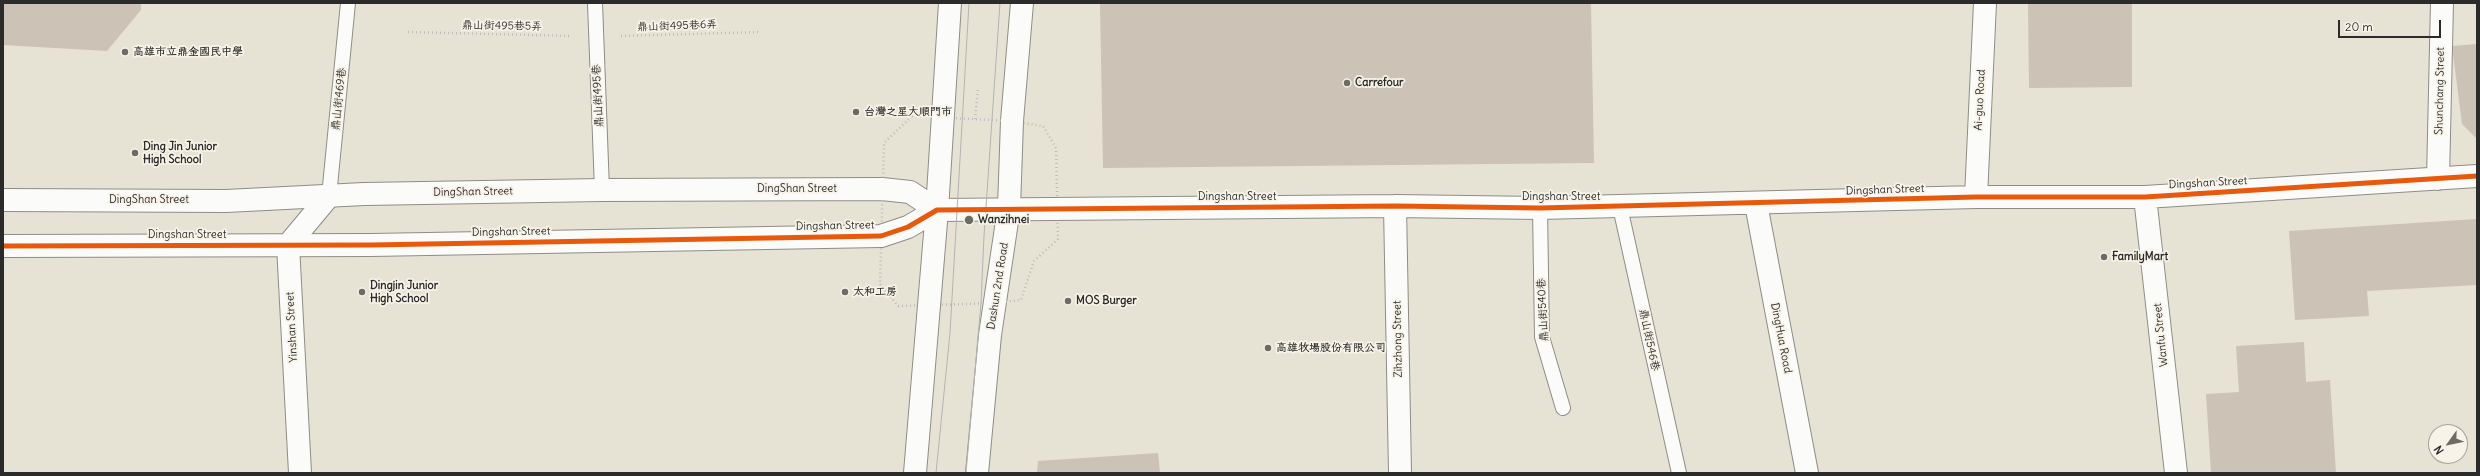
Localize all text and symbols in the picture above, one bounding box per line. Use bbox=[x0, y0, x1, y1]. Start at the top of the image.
scale bar bbox=[2340, 12, 2443, 38]
street label: 鼎山街495巷6弄 bbox=[637, 18, 717, 34]
street label: 鼎山街495巷5弄 bbox=[462, 19, 542, 33]
text: 20 m bbox=[2345, 19, 2373, 34]
place label: 高雄市立鼎金國民中學 bbox=[133, 45, 243, 59]
marker: 高雄市立鼎金國民中學 bbox=[120, 47, 130, 57]
street label: Shunchang Street bbox=[2433, 47, 2447, 135]
street label: 鼎山街495巷 bbox=[590, 64, 606, 128]
street label: 鼎山街469巷 bbox=[329, 67, 349, 131]
street label: Ai-guo Road bbox=[1972, 69, 1988, 131]
place label: Carrefour bbox=[1355, 76, 1404, 90]
marker: Carrefour bbox=[1342, 78, 1352, 88]
place label: 台灣之星大順門市 bbox=[864, 105, 952, 119]
marker: 台灣之星大順門市 bbox=[851, 107, 861, 117]
place label: Ding Jin Junior High School bbox=[143, 140, 217, 166]
marker: Ding Jin Junior High School bbox=[130, 148, 140, 158]
street label: Dingshan Street bbox=[2168, 174, 2248, 192]
street label: DingShan Street bbox=[757, 182, 837, 196]
street label: Dingshan Street bbox=[1845, 182, 1925, 198]
street label: DingShan Street bbox=[433, 185, 513, 199]
street label: Dingshan Street bbox=[1198, 190, 1276, 204]
street label: Dingshan Street bbox=[1522, 190, 1600, 204]
street label: DingShan Street bbox=[109, 193, 189, 207]
place label: Wanzihnei bbox=[978, 213, 1029, 227]
marker: Wanzihnei bbox=[963, 214, 975, 226]
street label: Dingshan Street bbox=[796, 219, 874, 233]
street label: Dingshan Street bbox=[472, 225, 550, 239]
street label: Dingshan Street bbox=[148, 228, 226, 242]
street label: Dashun 2nd Road bbox=[985, 241, 1011, 331]
place label: FamilyMart bbox=[2112, 250, 2168, 264]
marker: FamilyMart bbox=[2099, 252, 2109, 262]
street label: 鼎山街540巷 bbox=[1535, 278, 1551, 342]
place label: Dingjin Junior High School bbox=[370, 279, 438, 305]
place label: 太和工房 bbox=[853, 285, 897, 299]
marker: Dingjin Junior High School bbox=[357, 287, 367, 297]
marker: 太和工房 bbox=[840, 287, 850, 297]
street label: Yinshan Street bbox=[284, 291, 300, 363]
place label: MOS Burger bbox=[1076, 294, 1137, 308]
marker: MOS Burger bbox=[1063, 296, 1073, 306]
street label: Zihzhong Street bbox=[1391, 300, 1405, 378]
street label: DingHua Road bbox=[1768, 302, 1794, 374]
street label: Wanfu Street bbox=[2151, 302, 2171, 368]
street label: 鼎山街546巷 bbox=[1636, 308, 1662, 372]
place label: 高雄牧場股份有限公司 bbox=[1276, 341, 1386, 355]
marker: 高雄牧場股份有限公司 bbox=[1263, 343, 1273, 353]
north arrow bbox=[2428, 424, 2468, 464]
text: N bbox=[2431, 443, 2447, 457]

